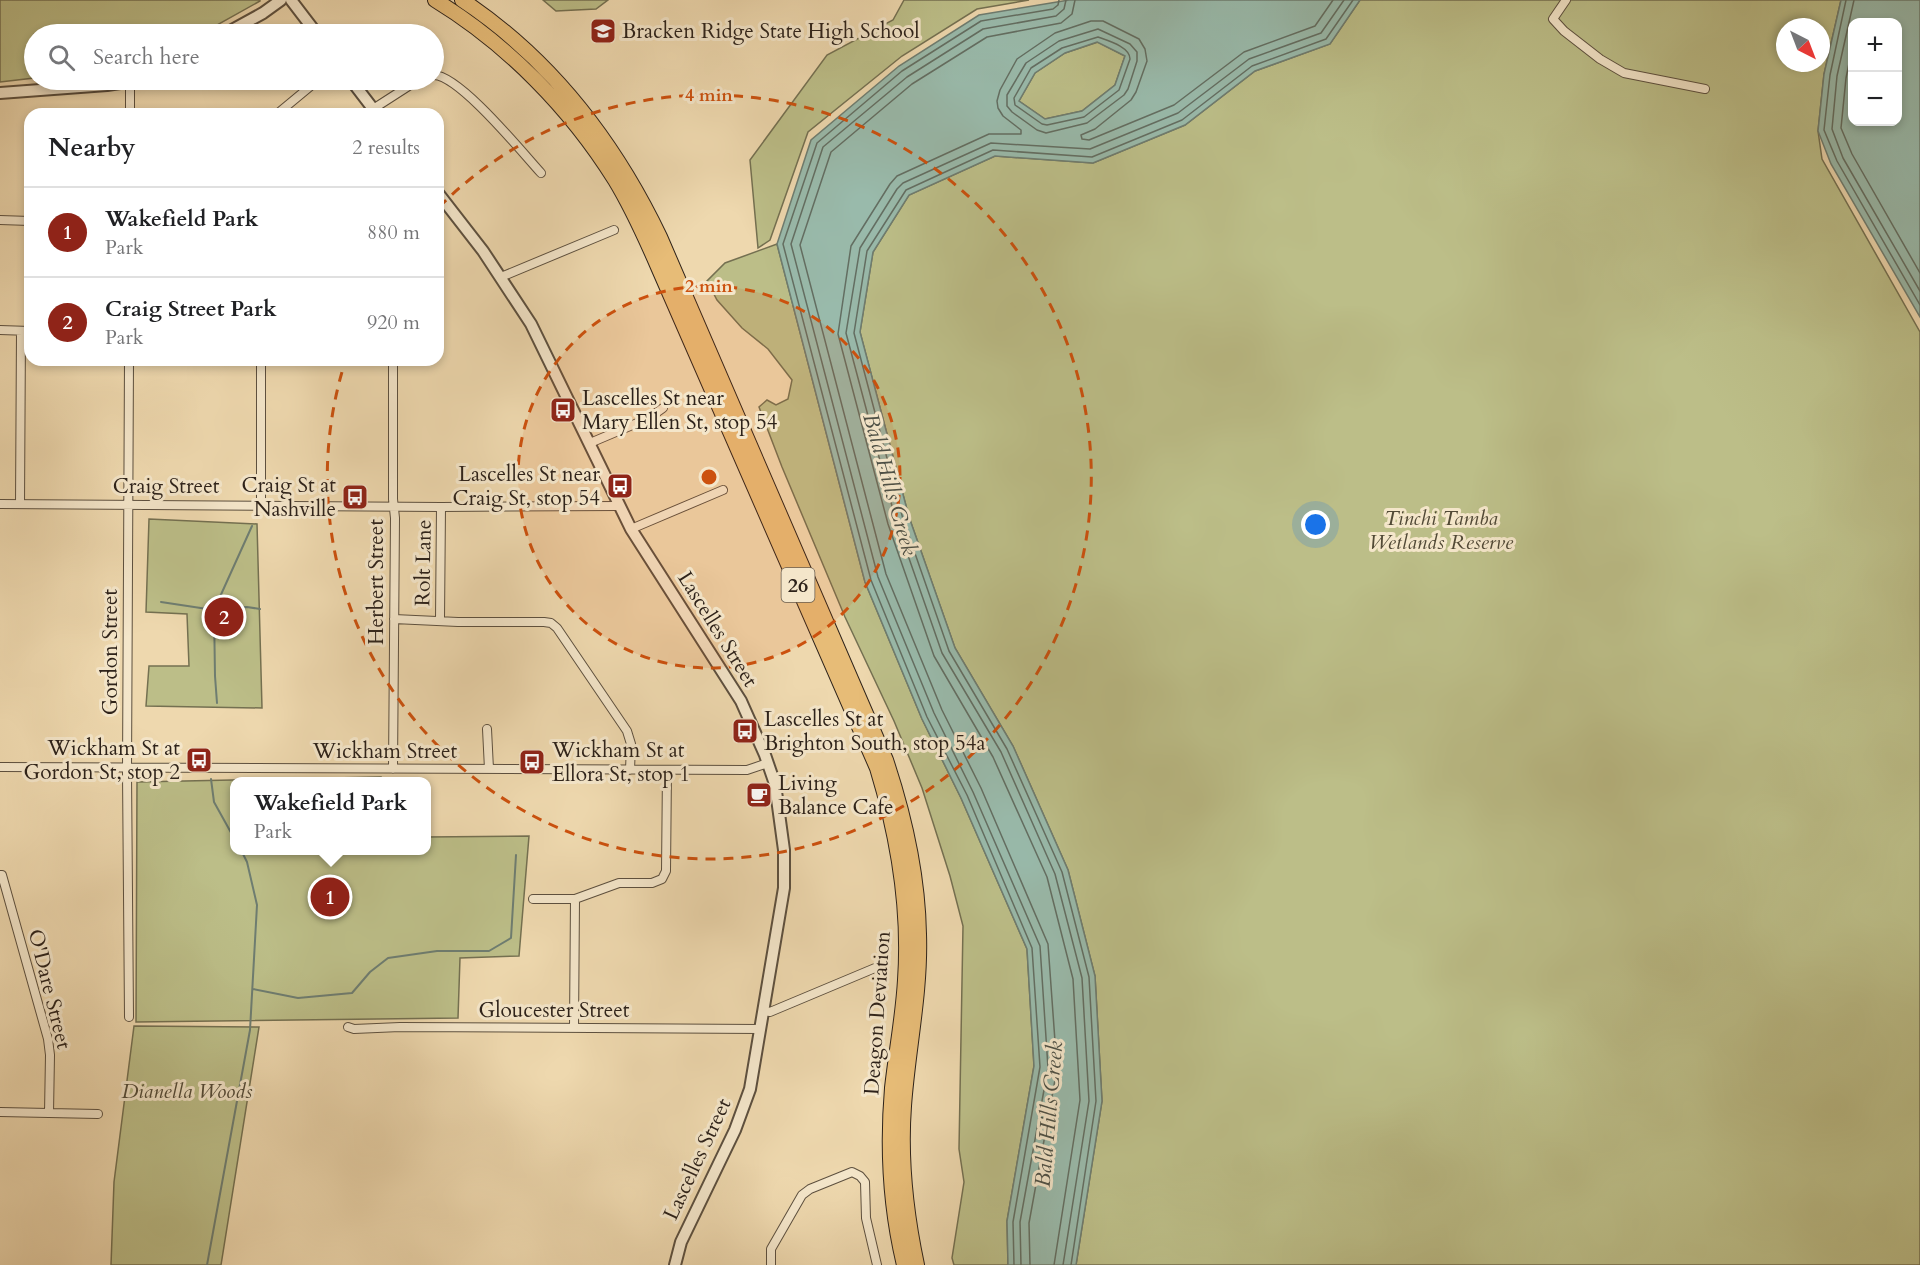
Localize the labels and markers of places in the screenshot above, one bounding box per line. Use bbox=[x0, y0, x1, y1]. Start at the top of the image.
school or university icon: Bracken Ridge State High School bbox=[588, 16, 618, 46]
place label: Bracken Ridge State High School bbox=[622, 17, 920, 46]
place label: Lascelles St near Mary Ellen St, stop 54 bbox=[582, 384, 778, 437]
bus stop icon: Lascelles St near Mary Ellen St, stop 54 bbox=[548, 395, 578, 425]
place label: Lascelles St near Craig St, stop 54 bbox=[452, 460, 600, 513]
centre of rings bbox=[699, 467, 719, 487]
place label: Craig St at Nashville bbox=[241, 471, 336, 524]
bus stop icon: Lascelles St near Craig St, stop 54 bbox=[605, 471, 635, 501]
bus stop icon: Craig St at Nashville bbox=[340, 482, 370, 512]
pin: 2 bbox=[204, 594, 244, 640]
place label: Lascelles St at Brighton South, stop 54a bbox=[764, 705, 986, 758]
bus stop icon: Lascelles St at Brighton South, stop 54a bbox=[730, 716, 760, 746]
place label: Wickham St at Gordon St, stop 2 bbox=[24, 734, 180, 787]
place label: Wickham St at Ellora St, stop 1 bbox=[551, 736, 690, 789]
bus stop icon: Wickham St at Gordon St, stop 2 bbox=[184, 745, 214, 775]
bus stop icon: Wickham St at Ellora St, stop 1 bbox=[517, 747, 547, 777]
place label: Living Balance Cafe bbox=[778, 769, 894, 822]
cafe icon: Living Balance Cafe bbox=[744, 780, 774, 810]
pin: 1 bbox=[310, 874, 350, 920]

